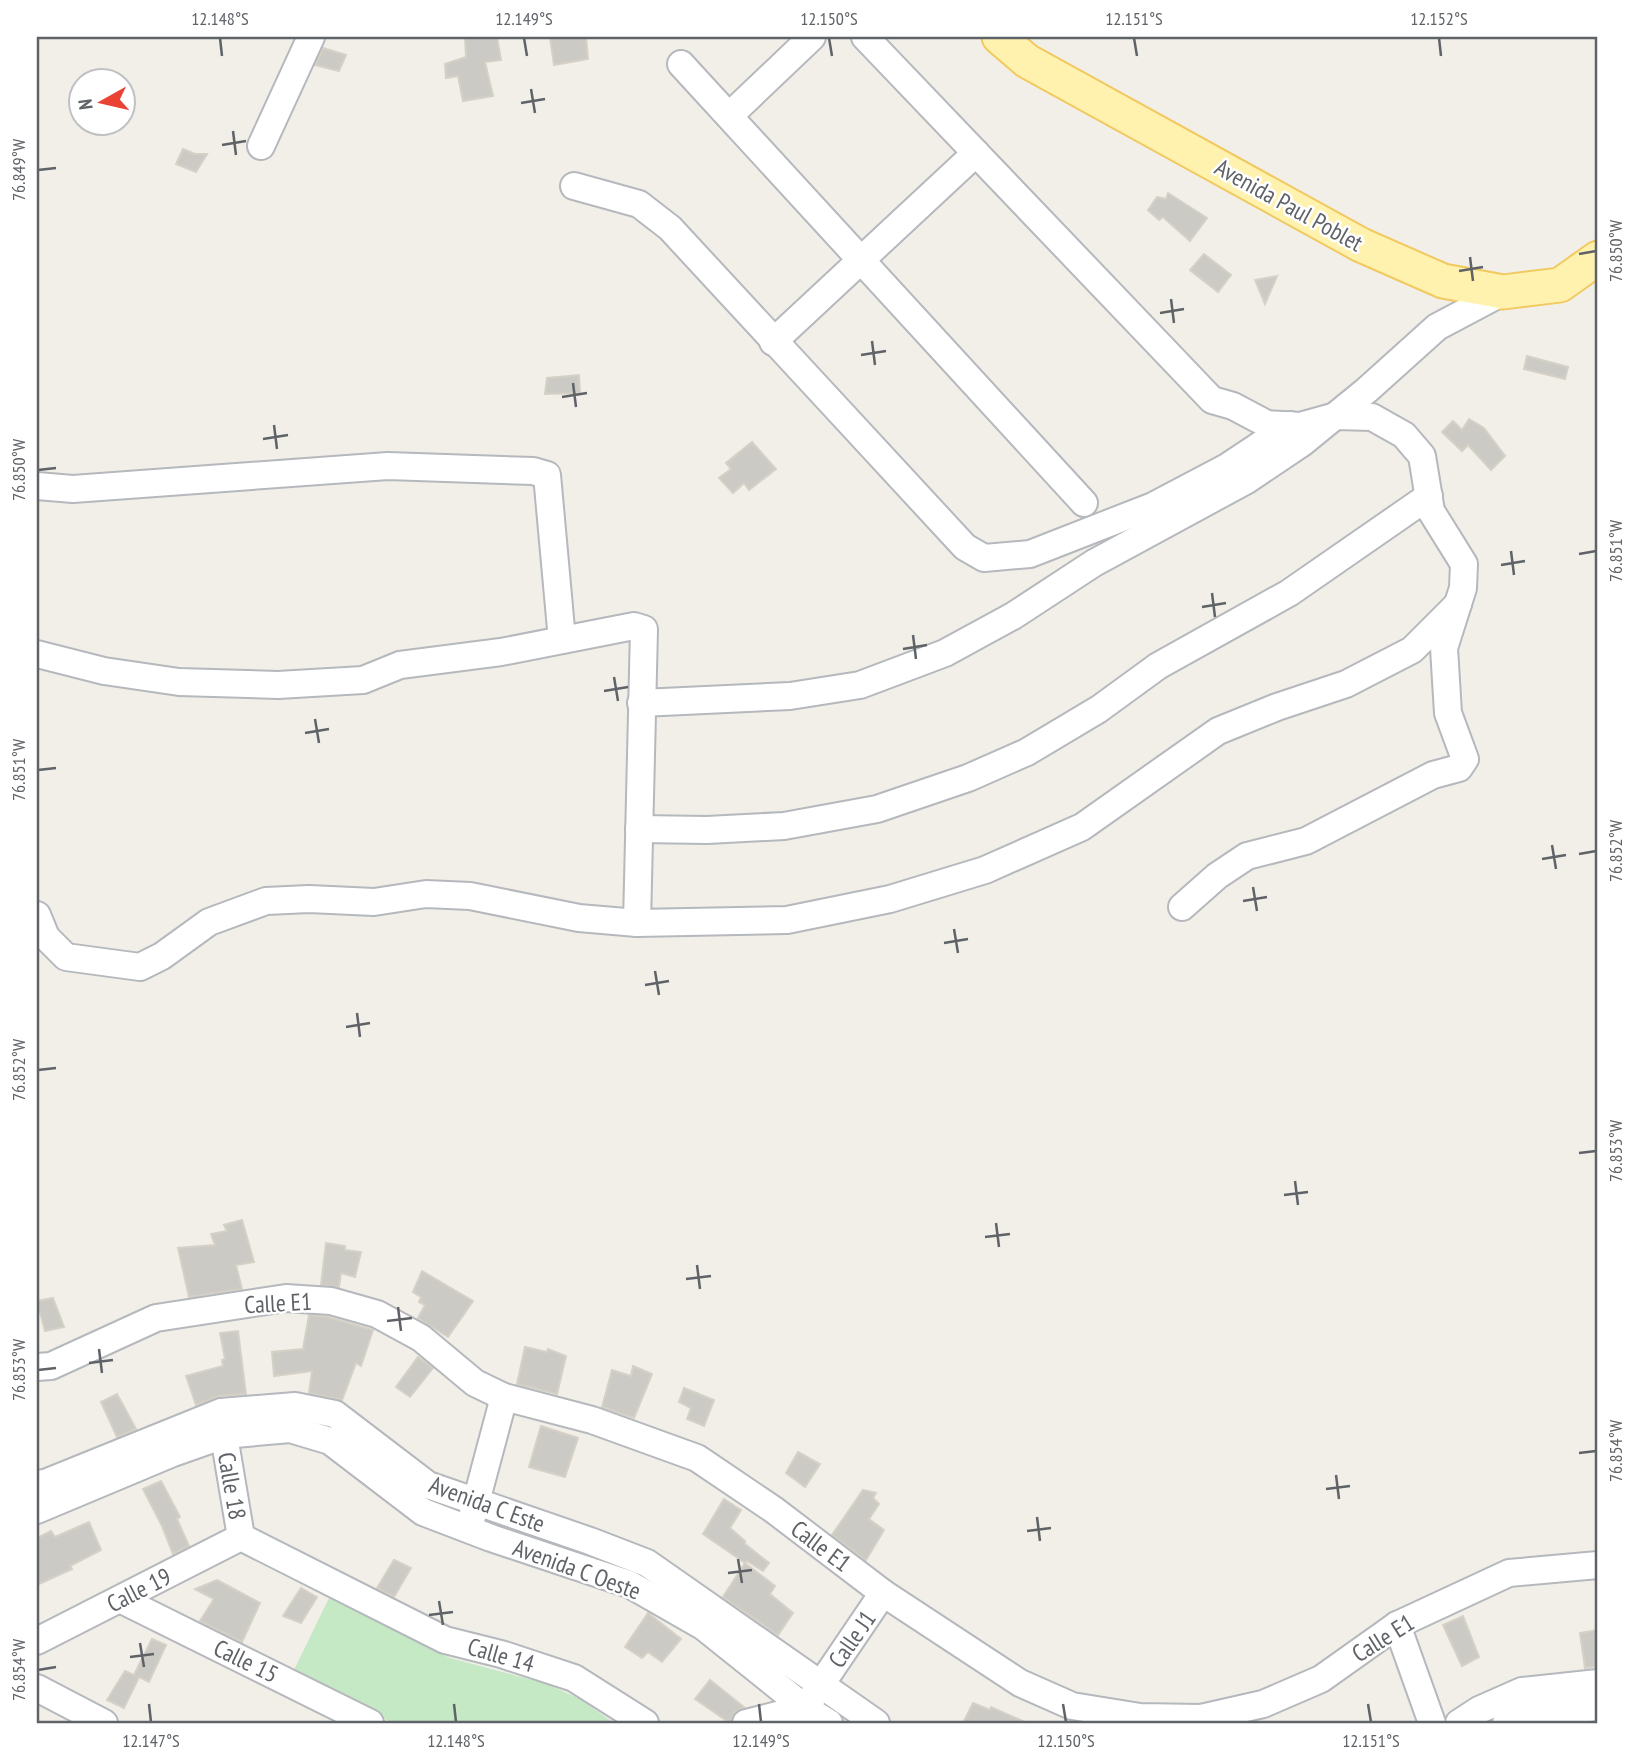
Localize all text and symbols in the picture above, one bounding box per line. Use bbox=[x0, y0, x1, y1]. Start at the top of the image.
text: 12.148°S bbox=[191, 7, 249, 30]
text: 12.149°S bbox=[495, 7, 553, 30]
text: 12.150°S bbox=[800, 7, 858, 30]
text: 12.151°S bbox=[1105, 7, 1163, 30]
text: 12.152°S bbox=[1410, 7, 1468, 30]
north arrow bbox=[66, 66, 136, 136]
text: N bbox=[73, 98, 98, 111]
text: 76.849°W bbox=[7, 139, 30, 201]
street label: Avenida Paul Poblet bbox=[1210, 152, 1369, 259]
text: 76.850°W bbox=[1604, 220, 1627, 282]
text: 76.850°W bbox=[7, 439, 30, 501]
text: 76.851°W bbox=[1604, 520, 1627, 582]
text: 76.851°W bbox=[7, 739, 30, 801]
text: 76.852°W bbox=[1604, 820, 1627, 882]
text: 76.852°W bbox=[7, 1039, 30, 1101]
text: 76.853°W bbox=[1604, 1120, 1627, 1182]
street label: Calle E1 bbox=[243, 1286, 313, 1320]
text: 76.853°W bbox=[7, 1339, 30, 1401]
text: 76.854°W bbox=[1604, 1420, 1627, 1482]
street label: Calle 18 bbox=[211, 1450, 253, 1522]
street label: Avenida C Este bbox=[425, 1469, 549, 1539]
street label: Calle E1 bbox=[785, 1513, 857, 1579]
street label: Avenida C Oeste bbox=[509, 1532, 645, 1606]
street label: Calle 19 bbox=[102, 1561, 176, 1619]
street label: Calle J1 bbox=[821, 1604, 883, 1674]
street label: Calle E1 bbox=[1346, 1607, 1420, 1669]
street label: Calle 14 bbox=[464, 1631, 538, 1679]
street label: Calle 15 bbox=[209, 1632, 283, 1690]
text: 76.854°W bbox=[7, 1639, 30, 1701]
text: 12.147°S bbox=[122, 1729, 180, 1752]
text: 12.148°S bbox=[427, 1729, 485, 1752]
text: 12.149°S bbox=[732, 1729, 790, 1752]
text: 12.150°S bbox=[1037, 1729, 1095, 1752]
text: 12.151°S bbox=[1342, 1729, 1400, 1752]

